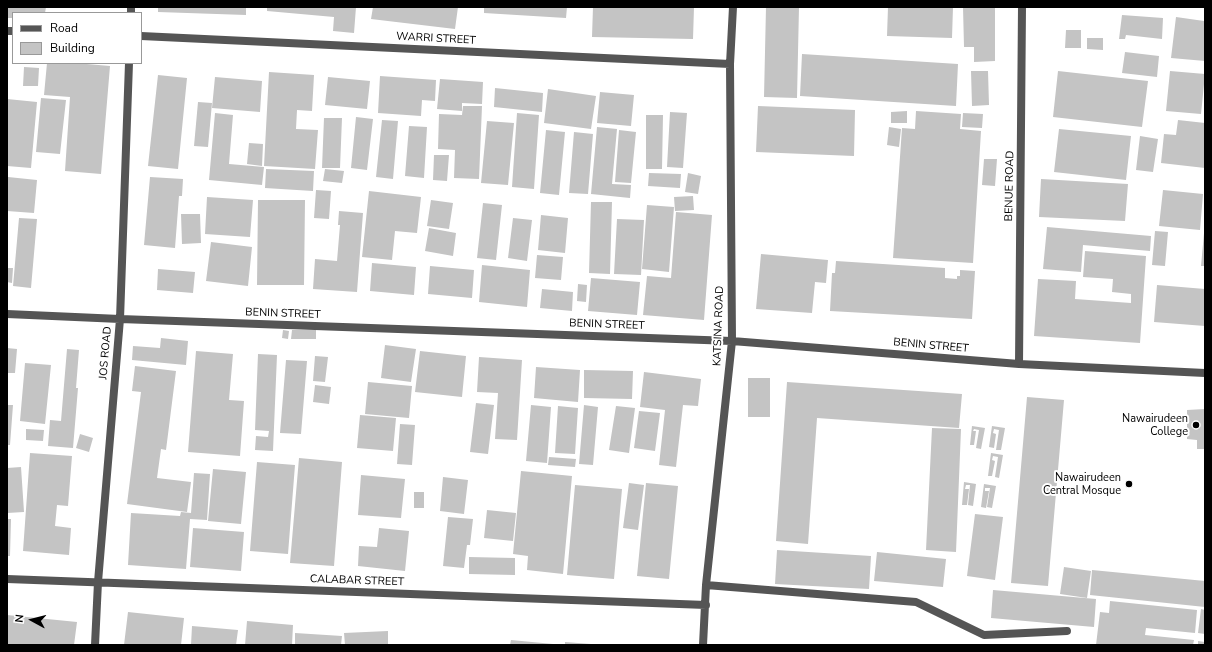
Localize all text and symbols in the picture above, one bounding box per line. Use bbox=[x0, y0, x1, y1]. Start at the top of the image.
legend bbox=[12, 12, 142, 64]
text: Road bbox=[50, 20, 78, 36]
street label: WARRI STREET bbox=[396, 30, 476, 48]
text: Building bbox=[50, 40, 95, 56]
street label: BENUE ROAD bbox=[1003, 150, 1017, 222]
street label: KATSINA ROAD bbox=[711, 286, 727, 366]
street label: BENIN STREET bbox=[245, 306, 321, 322]
street label: BENIN STREET bbox=[569, 317, 645, 333]
street label: JOS ROAD bbox=[97, 326, 115, 380]
street label: BENIN STREET bbox=[893, 336, 969, 356]
place label: Nawairudeen College bbox=[1122, 412, 1188, 438]
marker: Nawairudeen College bbox=[1191, 420, 1201, 430]
place label: Nawairudeen Central Mosque bbox=[1043, 471, 1121, 497]
marker: Nawairudeen Central Mosque bbox=[1124, 479, 1134, 489]
street label: CALABAR STREET bbox=[310, 573, 404, 589]
north arrow bbox=[12, 600, 52, 640]
text: N bbox=[12, 613, 28, 623]

